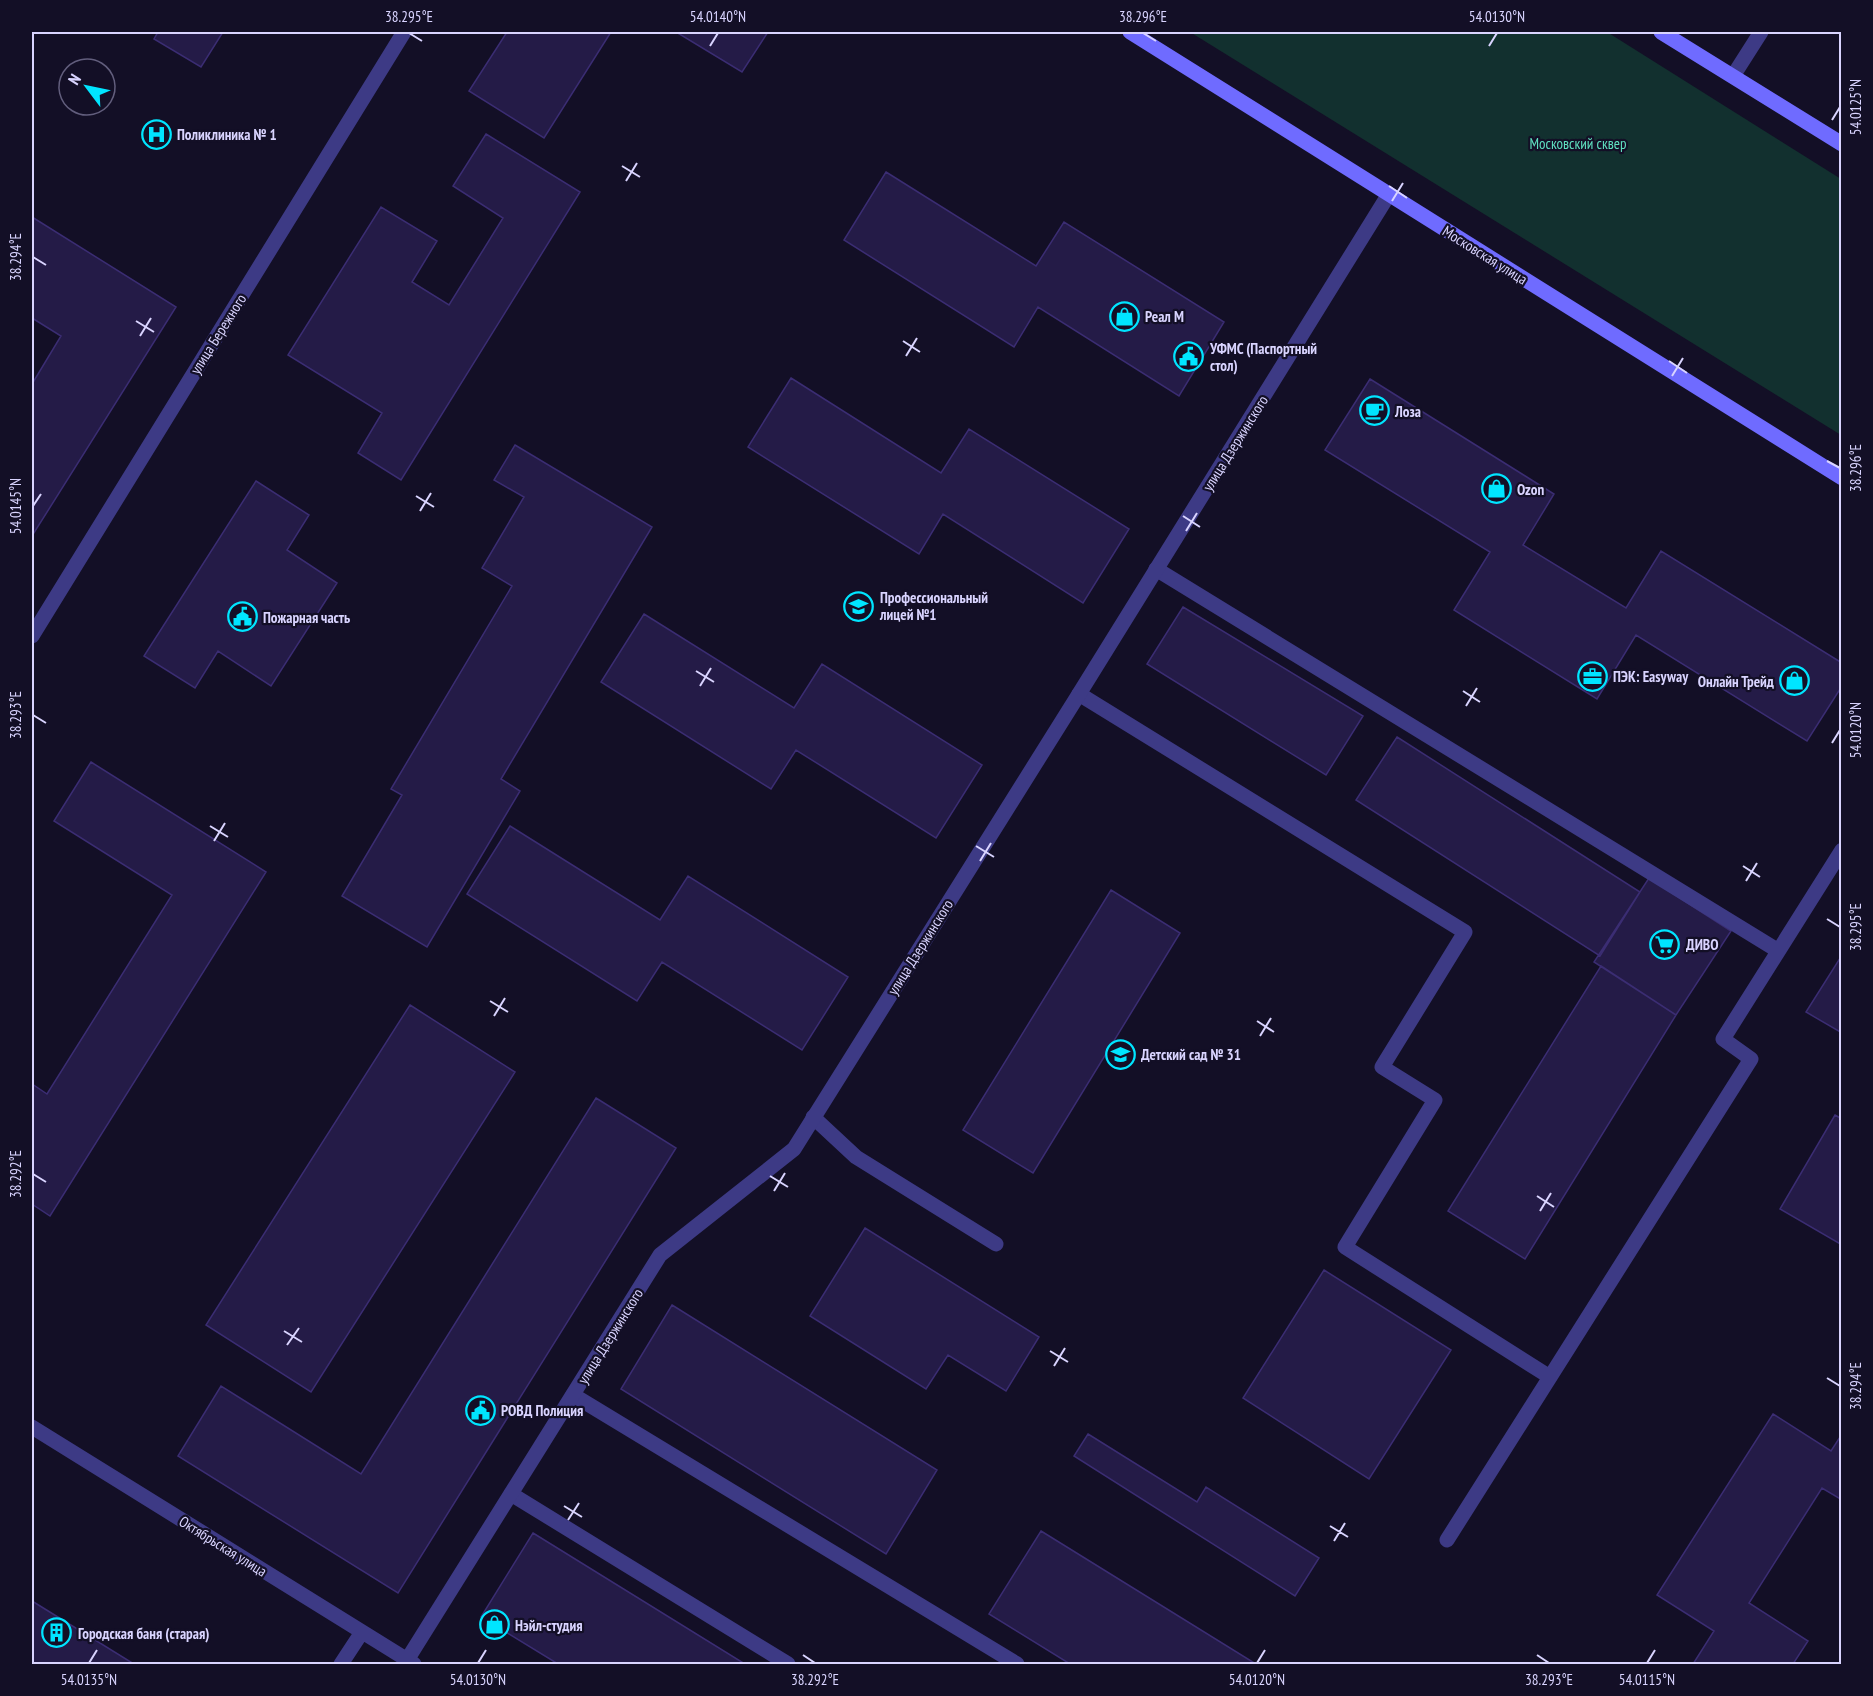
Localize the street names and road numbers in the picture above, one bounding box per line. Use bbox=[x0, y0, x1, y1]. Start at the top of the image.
street label: Московская улица bbox=[1439, 221, 1531, 289]
street label: улица Бережного bbox=[186, 290, 250, 378]
street label: улица Дзержинского bbox=[1198, 392, 1272, 494]
street label: улица Дзержинского bbox=[883, 896, 957, 998]
street label: улица Дзержинского bbox=[573, 1285, 647, 1387]
street label: Октябрьская улица bbox=[176, 1511, 270, 1581]

